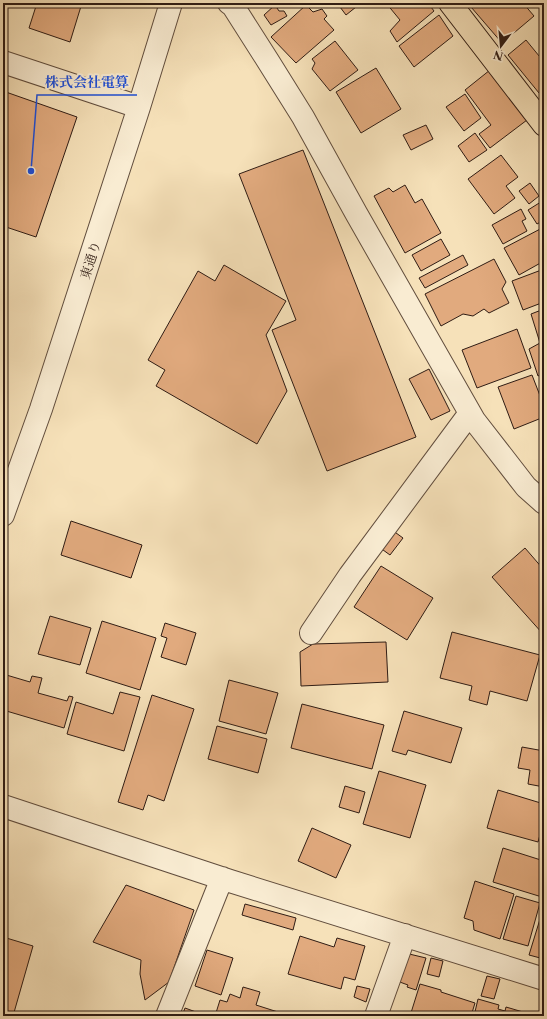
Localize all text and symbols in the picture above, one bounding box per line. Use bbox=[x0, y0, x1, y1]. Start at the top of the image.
north arrow bbox=[481, 26, 521, 66]
text: N bbox=[491, 47, 505, 64]
callout: 株式会社電算 bbox=[37, 69, 137, 95]
text: 株式会社電算 bbox=[45, 73, 129, 91]
street label: 東通り bbox=[76, 239, 104, 281]

